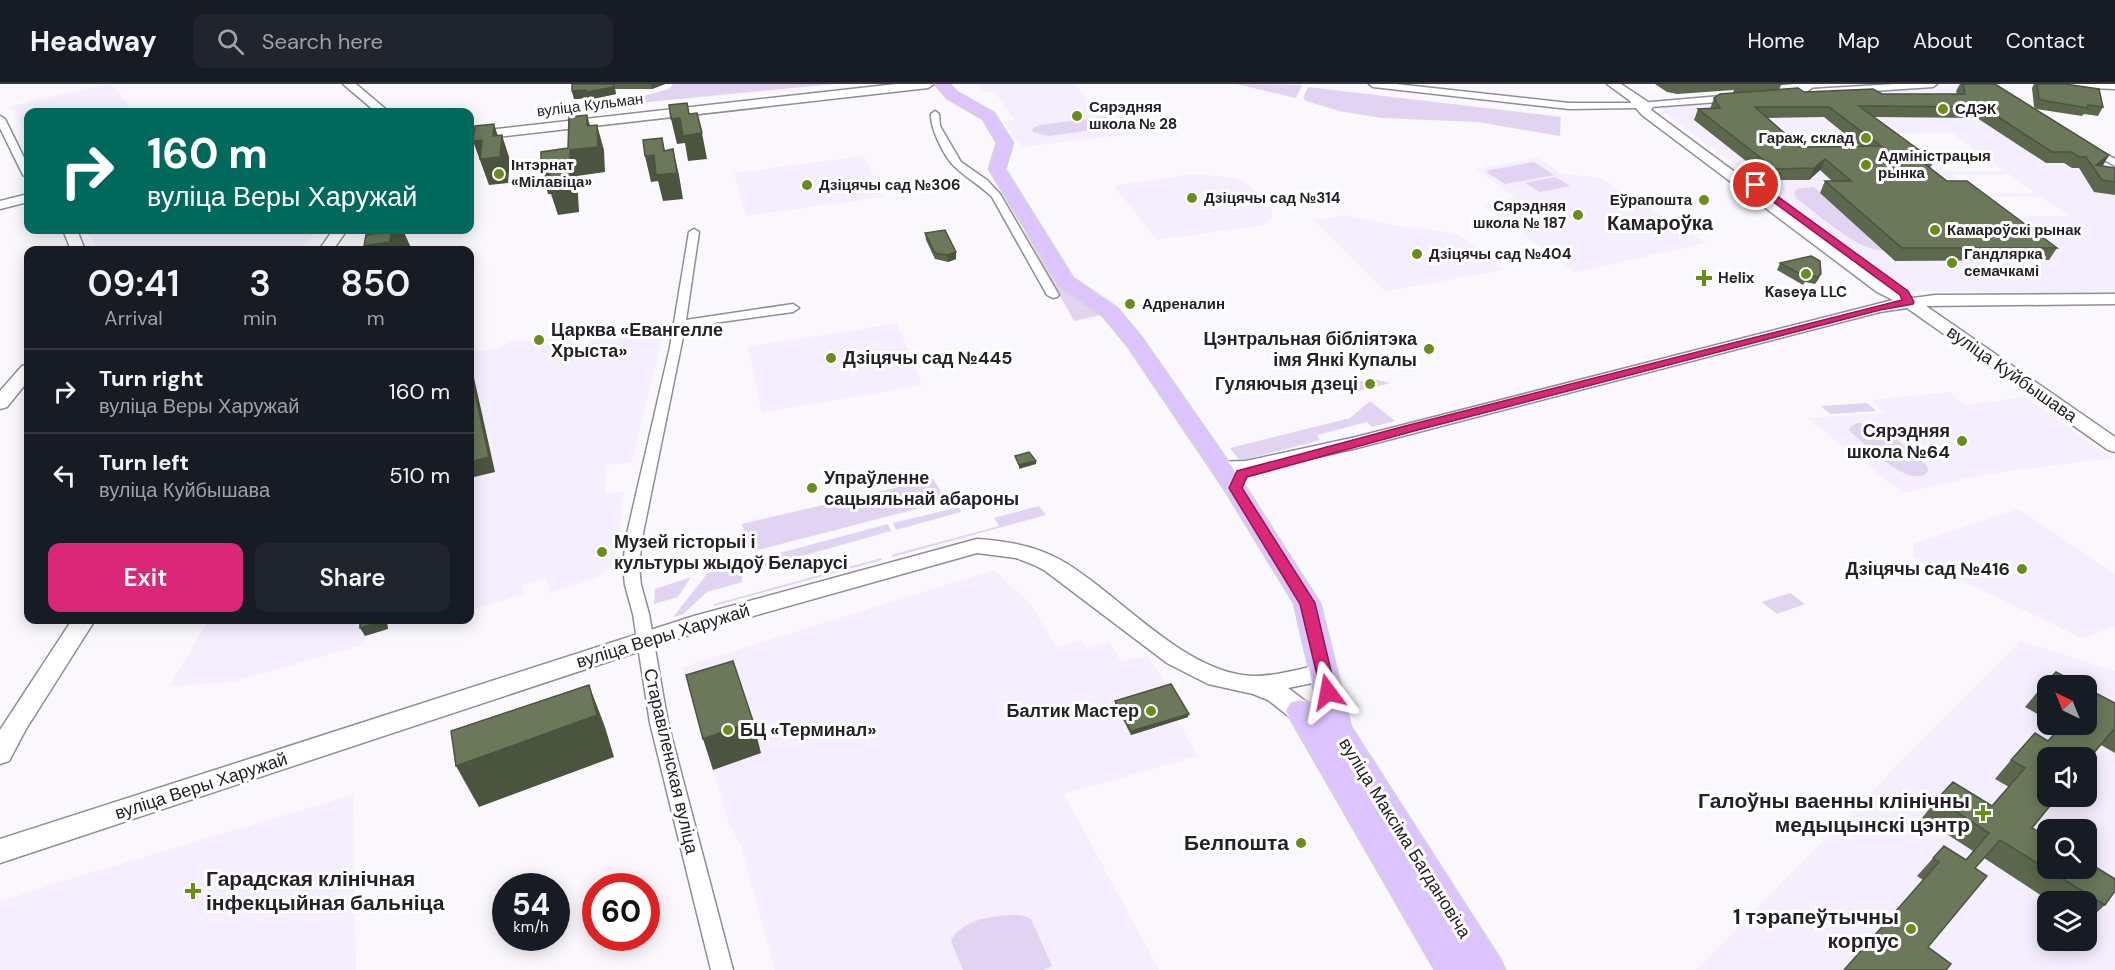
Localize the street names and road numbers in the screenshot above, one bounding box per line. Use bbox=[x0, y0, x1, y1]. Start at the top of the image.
street label: вуліца Кульман bbox=[536, 89, 644, 121]
street label: вуліца Куйбышава bbox=[1942, 320, 2083, 429]
street label: вуліца Веры Харужай bbox=[573, 598, 753, 674]
street label: Старавіленская вуліца bbox=[638, 666, 704, 857]
street label: вуліца Максіма Багдановіча bbox=[1333, 733, 1477, 943]
street label: вуліца Веры Харужай bbox=[112, 747, 290, 825]

